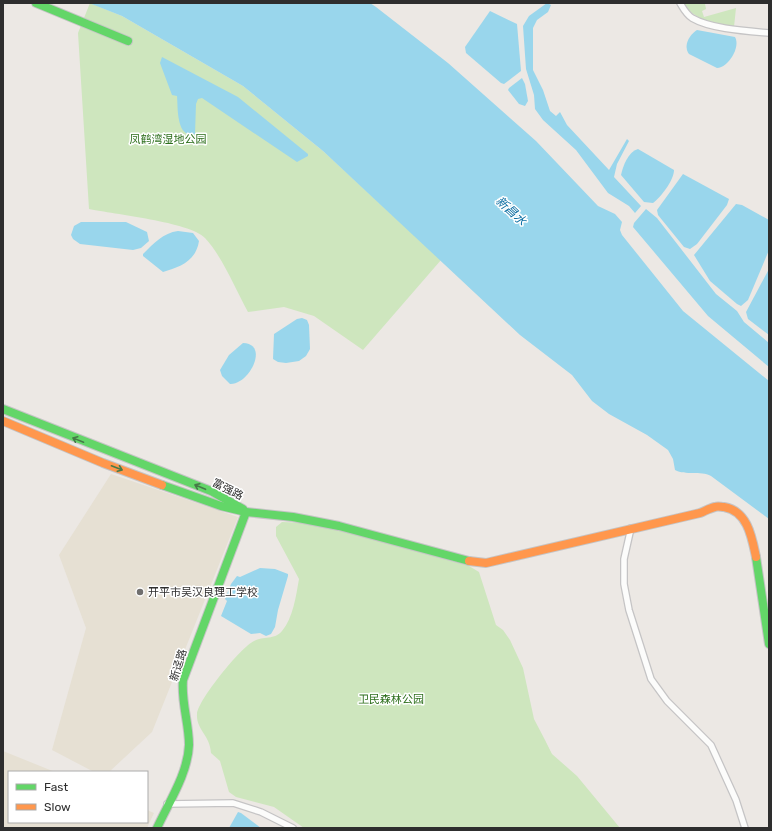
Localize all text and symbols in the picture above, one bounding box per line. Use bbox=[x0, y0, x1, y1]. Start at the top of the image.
park label: 凤鹤湾湿地公园 bbox=[130, 133, 207, 146]
water label: 新昌水 bbox=[493, 194, 530, 229]
one-way arrow bbox=[73, 436, 85, 444]
one-way arrow bbox=[110, 464, 122, 472]
street label: 富强路 bbox=[210, 476, 245, 503]
one-way arrow bbox=[194, 483, 206, 491]
place label: 开平市吴汉良理工学校 bbox=[148, 586, 258, 599]
marker: 开平市吴汉良理工学校 bbox=[135, 587, 145, 597]
street label: 新迳路 bbox=[167, 647, 190, 683]
park label: 卫民森林公园 bbox=[358, 693, 424, 706]
legend bbox=[8, 771, 148, 823]
text: Fast bbox=[44, 780, 68, 794]
text: Slow bbox=[44, 800, 71, 814]

